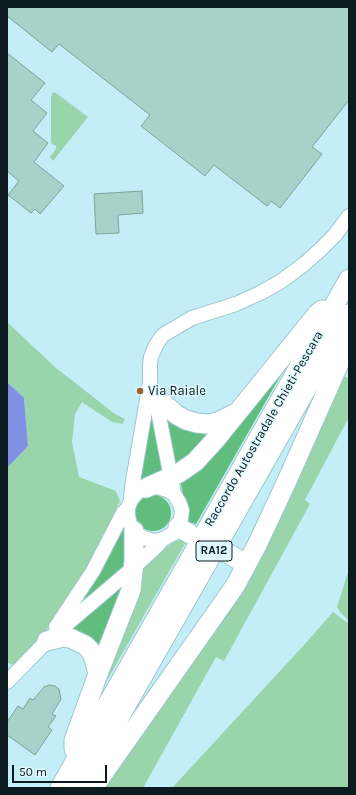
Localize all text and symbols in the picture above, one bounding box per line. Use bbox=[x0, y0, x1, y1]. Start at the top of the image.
street label: Raccordo Autostradale Chieti-Pescara bbox=[201, 328, 327, 530]
place label: Via Raiale bbox=[148, 383, 206, 399]
marker: Via Raiale bbox=[135, 386, 145, 396]
road number: RA12 bbox=[196, 541, 232, 561]
scale bar bbox=[14, 757, 109, 783]
text: 50 m bbox=[19, 765, 47, 779]

